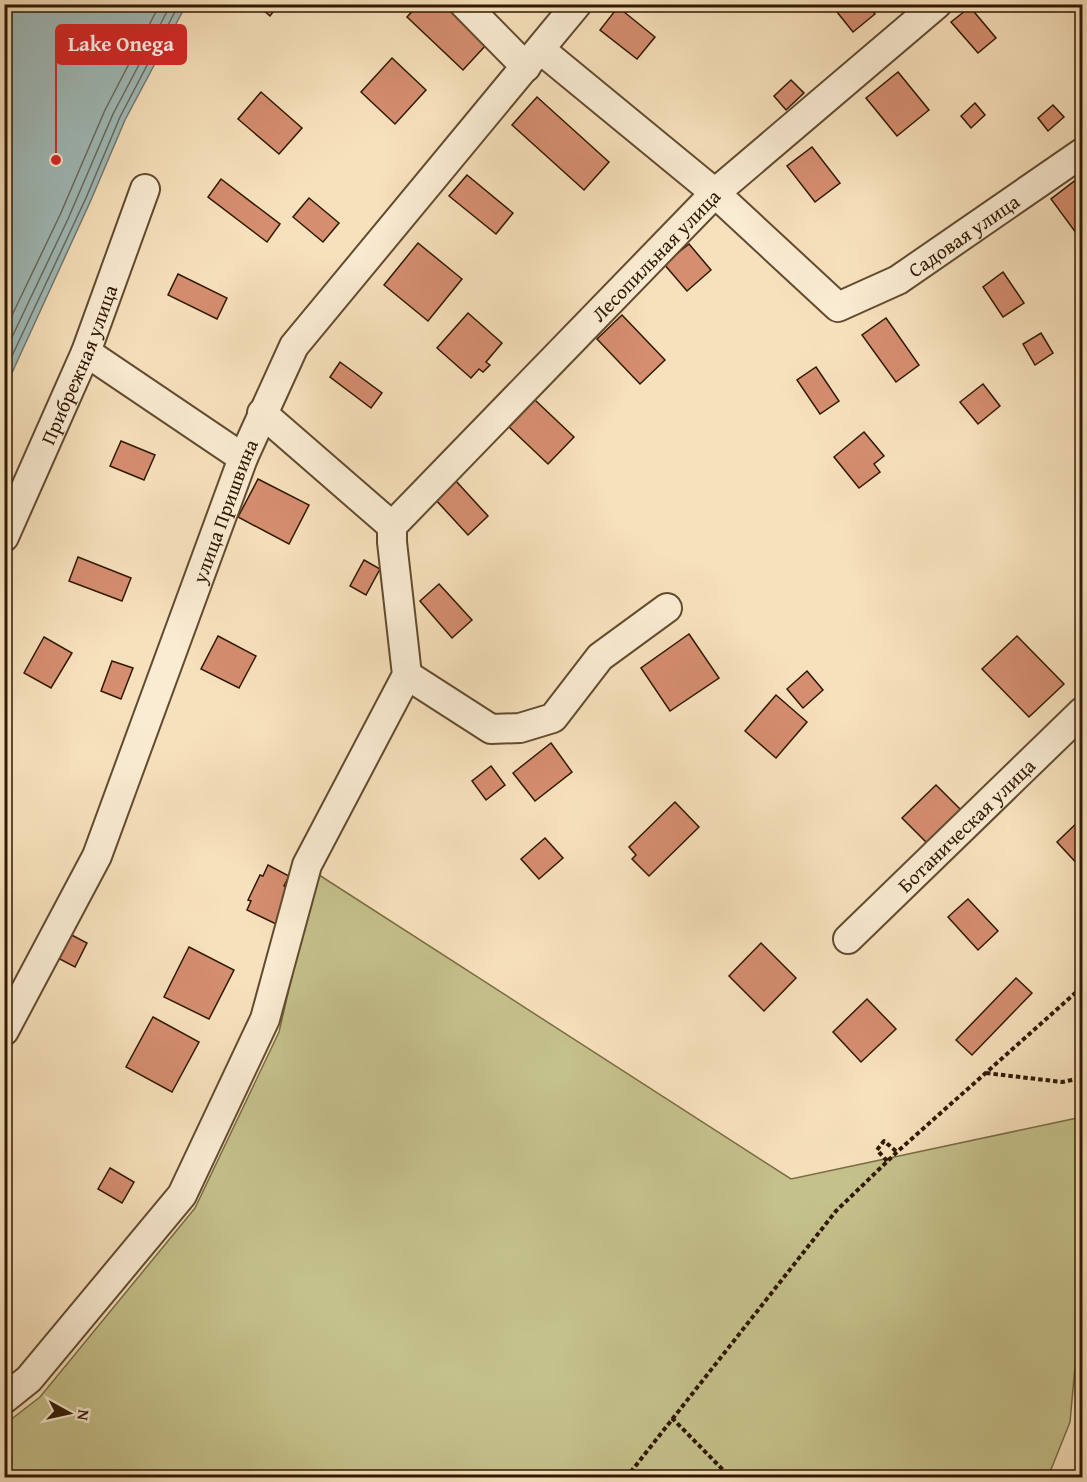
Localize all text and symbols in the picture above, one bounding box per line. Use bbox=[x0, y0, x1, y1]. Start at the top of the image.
callout: Lake Onega bbox=[56, 25, 186, 64]
text: Lake Onega bbox=[68, 28, 174, 59]
street label: Лесопильная улица bbox=[584, 182, 727, 327]
street label: Садовая улица bbox=[902, 186, 1025, 284]
street label: Прибрежная улица bbox=[32, 280, 124, 449]
street label: улица Пришвина bbox=[184, 433, 265, 588]
street label: Ботаническая улица bbox=[890, 751, 1041, 899]
north arrow bbox=[39, 1383, 99, 1443]
text: N bbox=[71, 1408, 96, 1422]

